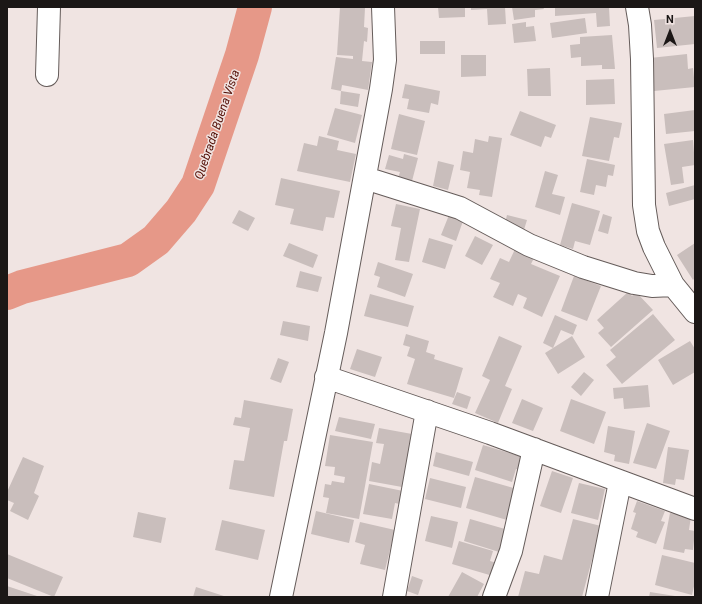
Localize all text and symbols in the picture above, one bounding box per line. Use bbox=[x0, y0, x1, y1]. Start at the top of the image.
north arrow bbox=[650, 12, 690, 52]
text: N bbox=[666, 13, 674, 26]
water label: Quebrada Buena Vista bbox=[192, 68, 244, 182]

